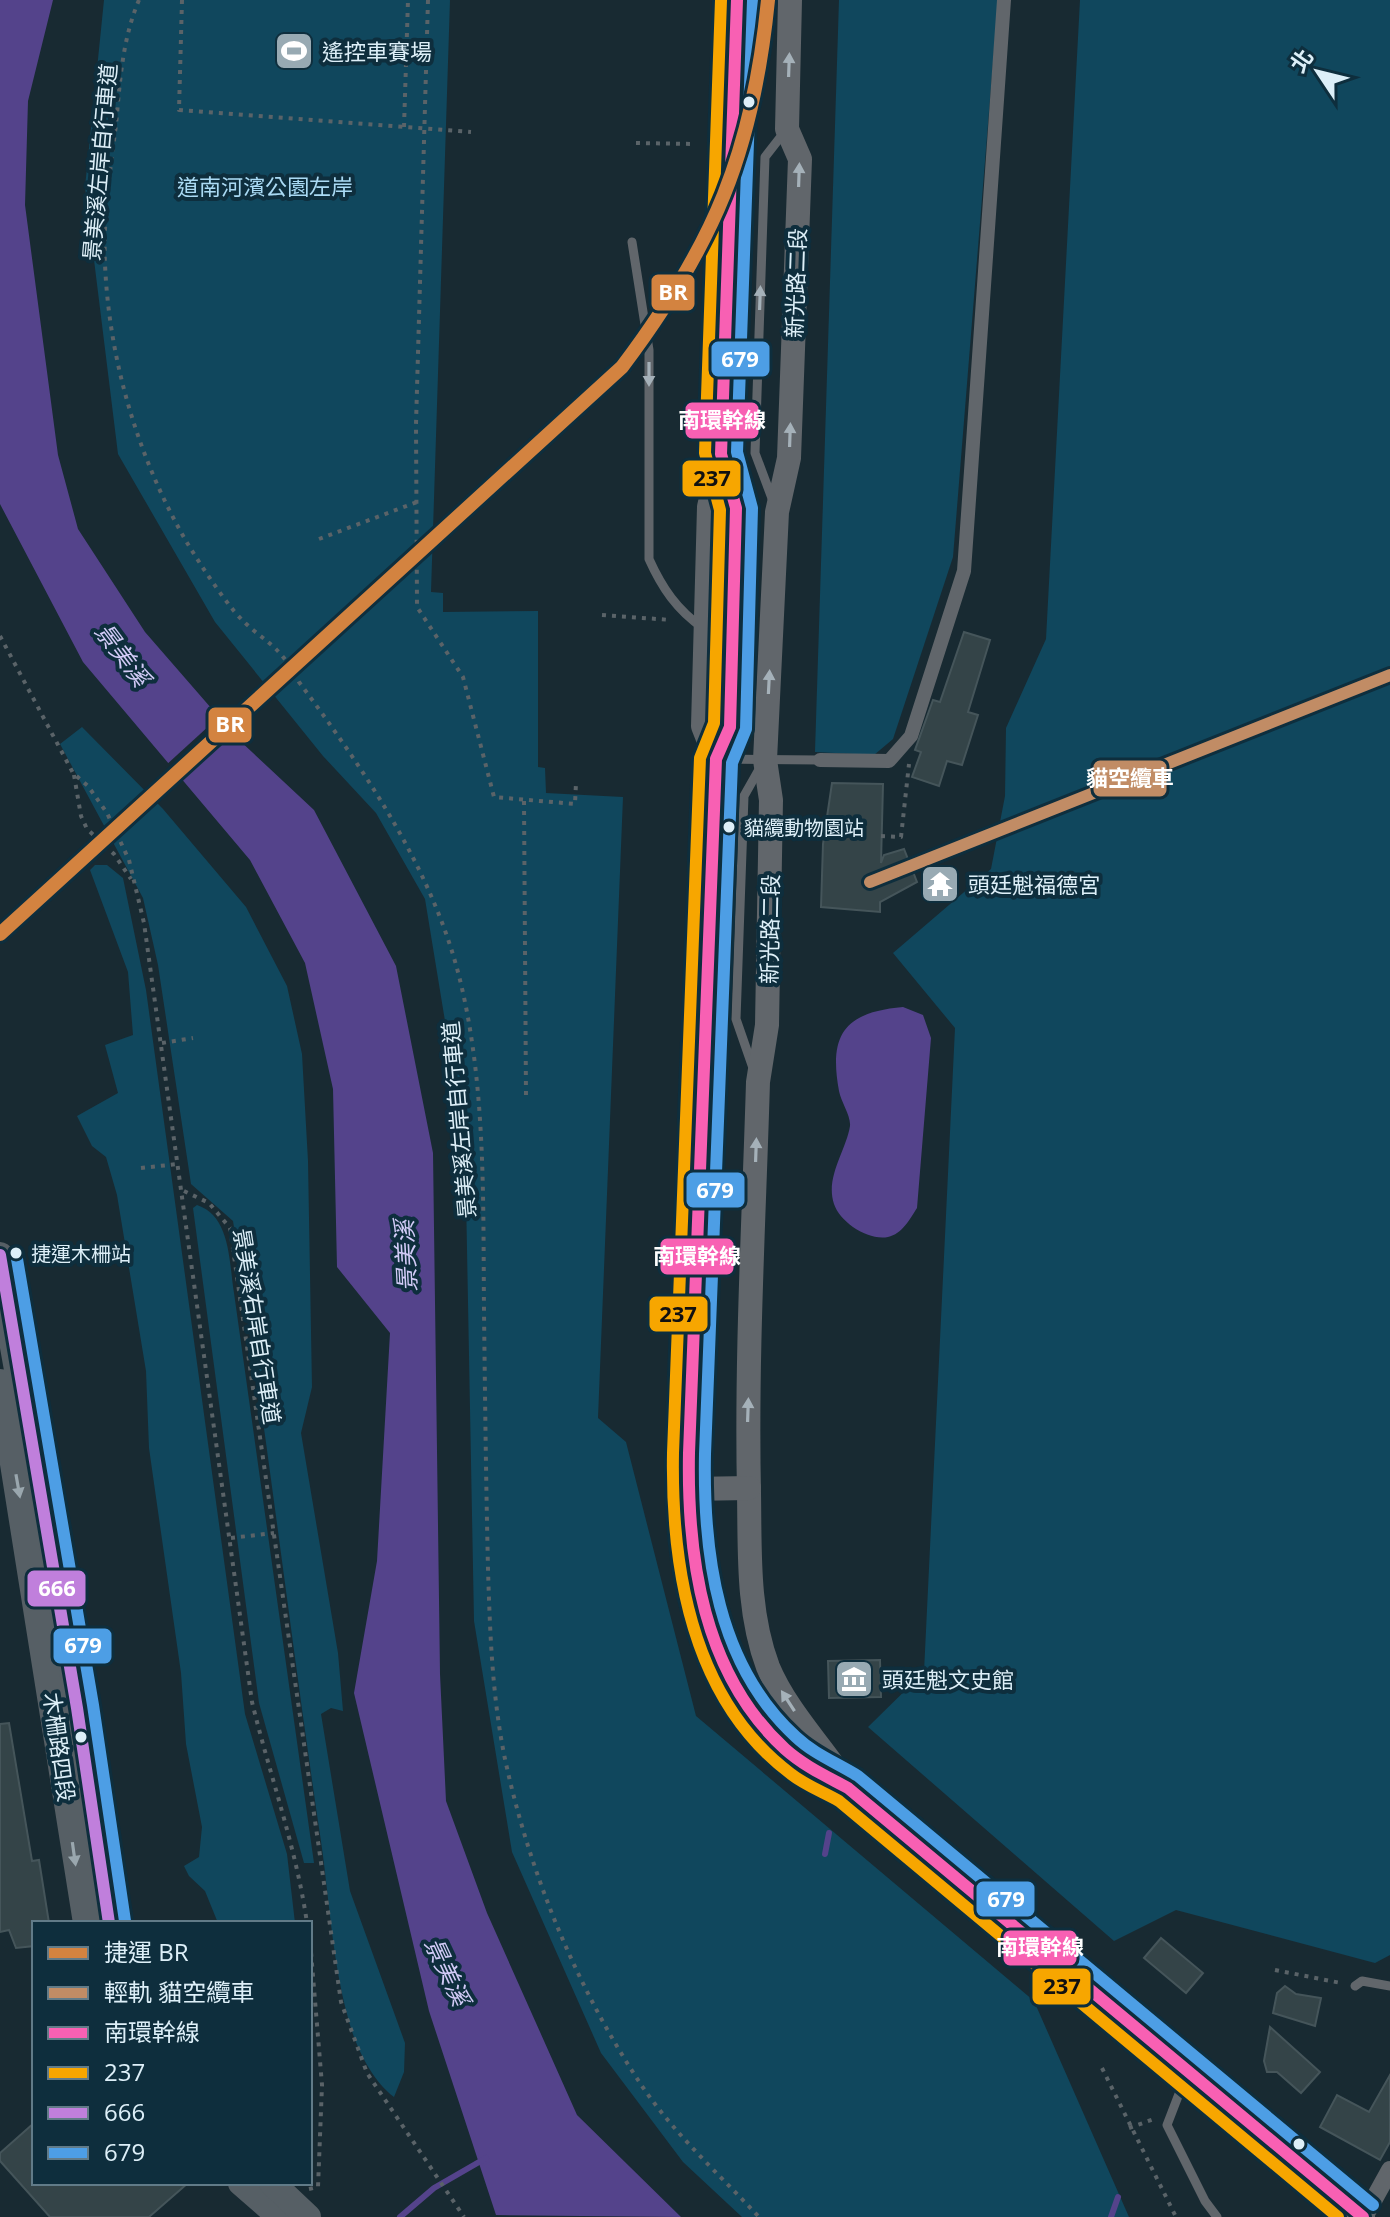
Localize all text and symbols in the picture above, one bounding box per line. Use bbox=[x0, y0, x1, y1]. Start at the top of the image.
sports icon: 遙控車賽場 bbox=[273, 30, 315, 72]
north arrow bbox=[1278, 32, 1358, 112]
place label: 遙控車賽場 bbox=[322, 36, 432, 66]
text: 北 bbox=[1282, 42, 1319, 78]
one-way arrow bbox=[782, 52, 795, 77]
street label: 景美溪左岸自行車道 bbox=[75, 62, 123, 262]
unlabelled marker bbox=[741, 94, 757, 110]
one-way arrow bbox=[792, 162, 805, 187]
park label: 道南河濱公園左岸 bbox=[177, 171, 353, 201]
street label: 新光路二段 bbox=[778, 228, 812, 338]
line badge: BR bbox=[650, 273, 696, 312]
text: BR bbox=[658, 276, 688, 306]
one-way arrow bbox=[754, 285, 767, 310]
line badge: 679 bbox=[710, 340, 771, 378]
text: 679 bbox=[721, 343, 759, 373]
one-way arrow bbox=[643, 362, 655, 387]
line badge: 南環幹線 bbox=[684, 401, 760, 440]
text: 南環幹線 bbox=[678, 404, 766, 434]
one-way arrow bbox=[783, 422, 796, 447]
line badge: 237 bbox=[681, 459, 742, 498]
text: 237 bbox=[693, 462, 731, 492]
water label: 景美溪 bbox=[88, 615, 160, 695]
one-way arrow bbox=[762, 669, 775, 694]
line badge: BR bbox=[207, 706, 253, 744]
text: BR bbox=[215, 708, 245, 738]
line badge: 貓空纜車 bbox=[1092, 759, 1168, 798]
text: 貓空纜車 bbox=[1086, 762, 1174, 792]
place label: 貓纜動物園站 bbox=[744, 814, 864, 841]
marker: 貓纜動物園站 bbox=[721, 819, 737, 835]
temple icon: 頭廷魁福德宮 bbox=[919, 863, 961, 905]
place label: 頭廷魁福德宮 bbox=[968, 869, 1100, 899]
street label: 新光路二段 bbox=[753, 874, 785, 984]
street label: 景美溪左岸自行車道 bbox=[434, 1020, 482, 1220]
one-way arrow bbox=[750, 1137, 763, 1162]
line badge: 679 bbox=[685, 1171, 746, 1209]
text: 679 bbox=[696, 1174, 734, 1204]
water label: 景美溪 bbox=[386, 1216, 423, 1293]
street label: 景美溪右岸自行車道 bbox=[228, 1226, 288, 1426]
line badge: 南環幹線 bbox=[659, 1237, 735, 1276]
place label: 捷運木柵站 bbox=[31, 1240, 131, 1267]
text: 南環幹線 bbox=[653, 1240, 741, 1270]
marker: 捷運木柵站 bbox=[8, 1245, 24, 1261]
line badge: 237 bbox=[648, 1295, 709, 1333]
text: 237 bbox=[659, 1298, 697, 1328]
one-way arrow bbox=[741, 1397, 754, 1422]
one-way arrow bbox=[12, 1474, 24, 1499]
line badge: 666 bbox=[26, 1569, 87, 1608]
text: 666 bbox=[38, 1572, 76, 1602]
line badge: 679 bbox=[52, 1627, 113, 1665]
text: 679 bbox=[64, 1629, 102, 1659]
museum icon: 頭廷魁文史館 bbox=[833, 1658, 875, 1700]
place label: 頭廷魁文史館 bbox=[882, 1664, 1014, 1694]
street label: 木柵路四段 bbox=[37, 1690, 83, 1804]
one-way arrow bbox=[781, 1690, 796, 1712]
unlabelled marker bbox=[73, 1729, 89, 1745]
one-way arrow bbox=[68, 1842, 81, 1867]
line badge: 679 bbox=[975, 1880, 1036, 1918]
text: 679 bbox=[987, 1883, 1025, 1913]
legend bbox=[32, 1921, 312, 2185]
line badge: 南環幹線 bbox=[1002, 1929, 1078, 1967]
water label: 景美溪 bbox=[418, 1931, 479, 2013]
text: 南環幹線 bbox=[996, 1931, 1084, 1961]
text: 捷運 BR bbox=[104, 1935, 189, 1968]
line badge: 237 bbox=[1031, 1967, 1092, 2006]
text: 237 bbox=[1043, 1970, 1081, 2000]
text: 輕軌 貓空纜車 bbox=[104, 1975, 254, 2008]
text: 南環幹線 bbox=[104, 2015, 200, 2048]
text: 237 bbox=[104, 2055, 145, 2088]
text: 666 bbox=[104, 2095, 145, 2128]
text: 679 bbox=[104, 2135, 145, 2168]
unlabelled marker bbox=[1291, 2136, 1307, 2152]

